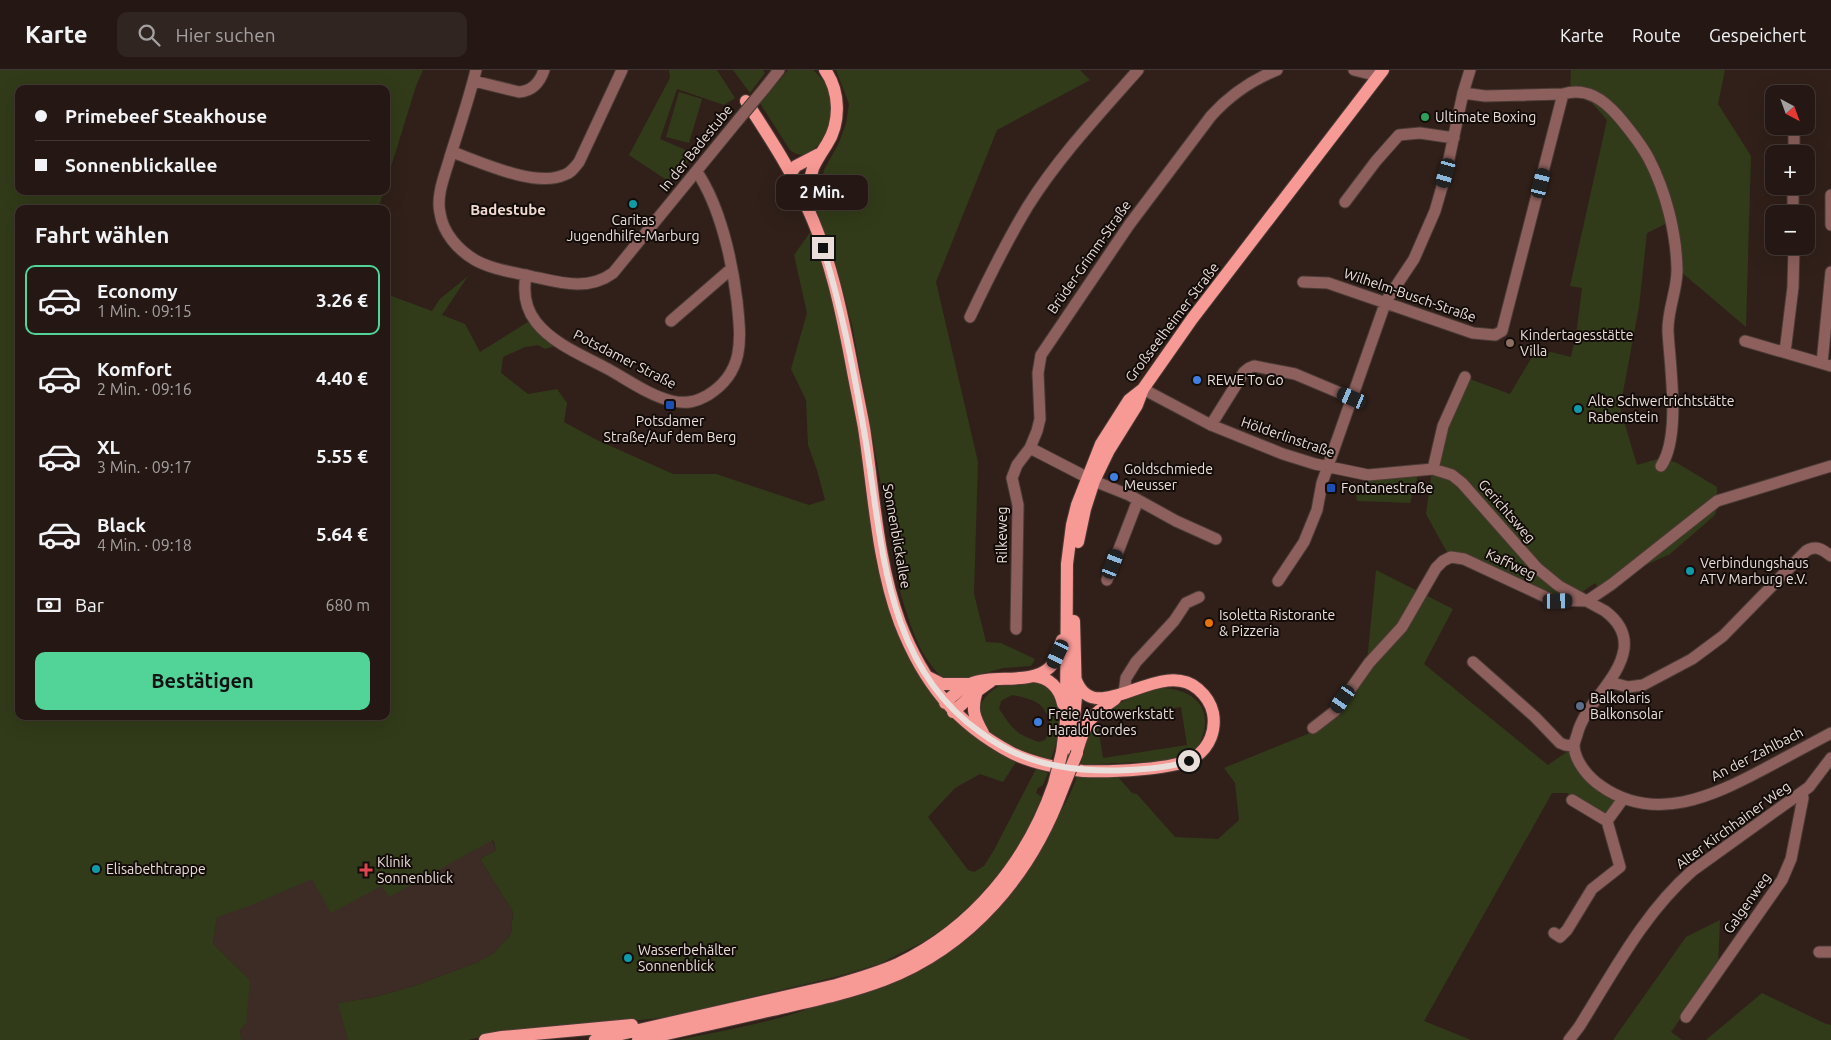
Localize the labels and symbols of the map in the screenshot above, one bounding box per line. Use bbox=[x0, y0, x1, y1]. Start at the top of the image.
north arrow bbox=[1765, 85, 1815, 135]
street label: In der Badestube bbox=[656, 101, 736, 195]
place label: Ultimate Boxing bbox=[1435, 109, 1536, 125]
marker: Ultimate Boxing bbox=[1419, 111, 1431, 123]
car bbox=[1434, 157, 1457, 189]
car bbox=[1530, 167, 1551, 199]
callout: 2 Min. bbox=[777, 176, 869, 210]
street label: Brüder-Grimm-Straße bbox=[1044, 197, 1134, 317]
marker: Caritas Jugendhilfe-Marburg bbox=[627, 198, 639, 210]
district label: Badestube bbox=[470, 201, 546, 218]
place label: Caritas Jugendhilfe-Marburg bbox=[566, 212, 700, 244]
route end bbox=[812, 237, 834, 259]
street label: Großseelheimer Straße bbox=[1122, 259, 1222, 385]
street label: Wilhelm-Busch-Straße bbox=[1342, 265, 1478, 325]
street label: Potsdamer Straße bbox=[571, 326, 679, 392]
place label: Kindertagesstätte Villa bbox=[1520, 327, 1633, 359]
marker: Kindertagesstätte Villa bbox=[1504, 337, 1516, 349]
place label: REWE To Go bbox=[1207, 372, 1284, 388]
marker: REWE To Go bbox=[1191, 374, 1203, 386]
car bbox=[1335, 385, 1368, 411]
place label: Alte Schwertrichtstätte Rabenstein bbox=[1588, 393, 1735, 425]
marker: Potsdamer Straße/Auf dem Berg bbox=[664, 399, 676, 411]
marker: Alte Schwertrichtstätte Rabenstein bbox=[1572, 403, 1584, 415]
place label: Potsdamer Straße/Auf dem Berg bbox=[604, 413, 736, 445]
street label: Hölderlinstraße bbox=[1239, 413, 1337, 461]
place label: Goldschmiede Meusser bbox=[1124, 461, 1213, 493]
marker: Goldschmiede Meusser bbox=[1108, 471, 1120, 483]
street label: Gerichtsweg bbox=[1475, 476, 1539, 546]
place label: Fontanestraße bbox=[1341, 480, 1433, 496]
street label: Sonnenblickallee bbox=[880, 482, 914, 590]
marker: Fontanestraße bbox=[1325, 482, 1337, 494]
street label: Rilkeweg bbox=[994, 507, 1010, 564]
street label: Kaffweg bbox=[1483, 545, 1539, 583]
car bbox=[1100, 547, 1125, 581]
place label: Verbindungshaus ATV Marburg e.V. bbox=[1700, 555, 1809, 587]
marker: Verbindungshaus ATV Marburg e.V. bbox=[1684, 565, 1696, 577]
car bbox=[1542, 593, 1573, 609]
place label: Isoletta Ristorante & Pizzeria bbox=[1219, 607, 1335, 639]
marker: Isoletta Ristorante & Pizzeria bbox=[1203, 617, 1215, 629]
car bbox=[1044, 637, 1071, 671]
car bbox=[1328, 682, 1357, 716]
place label: Balkolaris Balkonsolar bbox=[1590, 690, 1664, 722]
marker: Balkolaris Balkonsolar bbox=[1574, 700, 1586, 712]
place label: Freie Autowerkstatt Harald Cordes bbox=[1048, 706, 1174, 738]
marker: Freie Autowerkstatt Harald Cordes bbox=[1032, 716, 1044, 728]
street label: An der Zahlbach bbox=[1708, 724, 1806, 784]
route start bbox=[1178, 750, 1200, 772]
street label: Alter Kirchhainer Weg bbox=[1673, 778, 1793, 872]
place label: Klinik Sonnenblick bbox=[377, 854, 453, 886]
place label: Elisabethtrappe bbox=[106, 861, 206, 877]
marker: Elisabethtrappe bbox=[90, 863, 102, 875]
marker: Klinik Sonnenblick bbox=[359, 863, 373, 877]
street label: Galgenweg bbox=[1720, 870, 1774, 936]
place label: Wasserbehälter Sonnenblick bbox=[638, 942, 737, 974]
marker: Wasserbehälter Sonnenblick bbox=[622, 952, 634, 964]

